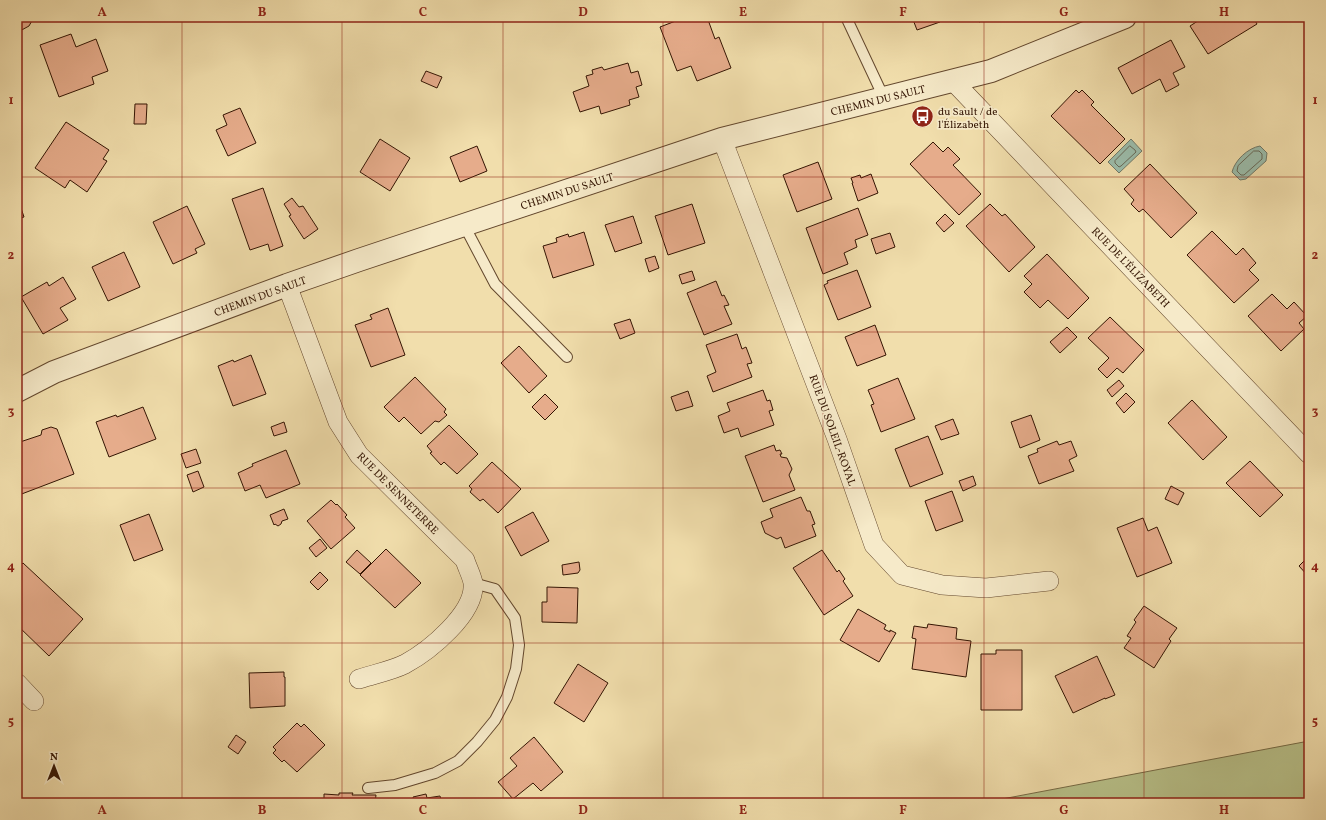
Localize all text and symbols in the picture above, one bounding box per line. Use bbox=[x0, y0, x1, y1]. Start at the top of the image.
text: A bbox=[97, 4, 107, 22]
text: B bbox=[258, 4, 267, 22]
text: C bbox=[419, 4, 427, 22]
text: D bbox=[578, 4, 588, 22]
text: E bbox=[739, 4, 747, 22]
text: F bbox=[899, 4, 907, 22]
text: G bbox=[1059, 4, 1069, 22]
text: H bbox=[1219, 4, 1229, 22]
street label: CHEMIN DU SAULT bbox=[829, 82, 928, 120]
text: 1 bbox=[8, 92, 14, 110]
text: 1 bbox=[1312, 92, 1318, 110]
bus stop icon: du Sault / de l'Élizabeth bbox=[910, 104, 936, 130]
place label: du Sault / de l'Élizabeth bbox=[938, 105, 997, 133]
street label: CHEMIN DU SAULT bbox=[519, 170, 617, 215]
street label: RUE DE L'ÉLIZABETH bbox=[1087, 224, 1172, 312]
text: 2 bbox=[8, 247, 15, 265]
text: 2 bbox=[1312, 247, 1319, 265]
street label: CHEMIN DU SAULT bbox=[212, 274, 309, 321]
street label: RUE DU SOLEIL-ROYAL bbox=[804, 373, 859, 488]
text: 3 bbox=[8, 403, 15, 421]
text: 3 bbox=[1312, 403, 1319, 421]
street label: RUE DE SENNETERRE bbox=[353, 450, 442, 539]
text: 4 bbox=[7, 558, 15, 576]
text: 4 bbox=[1311, 558, 1319, 576]
text: 5 bbox=[8, 713, 14, 731]
text: 5 bbox=[1312, 713, 1318, 731]
north arrow bbox=[34, 746, 74, 786]
text: N bbox=[50, 750, 58, 765]
text: A bbox=[97, 802, 107, 820]
text: B bbox=[258, 802, 267, 820]
text: C bbox=[419, 802, 427, 820]
text: D bbox=[578, 802, 588, 820]
text: E bbox=[739, 802, 747, 820]
text: F bbox=[899, 802, 907, 820]
text: G bbox=[1059, 802, 1069, 820]
text: H bbox=[1219, 802, 1229, 820]

